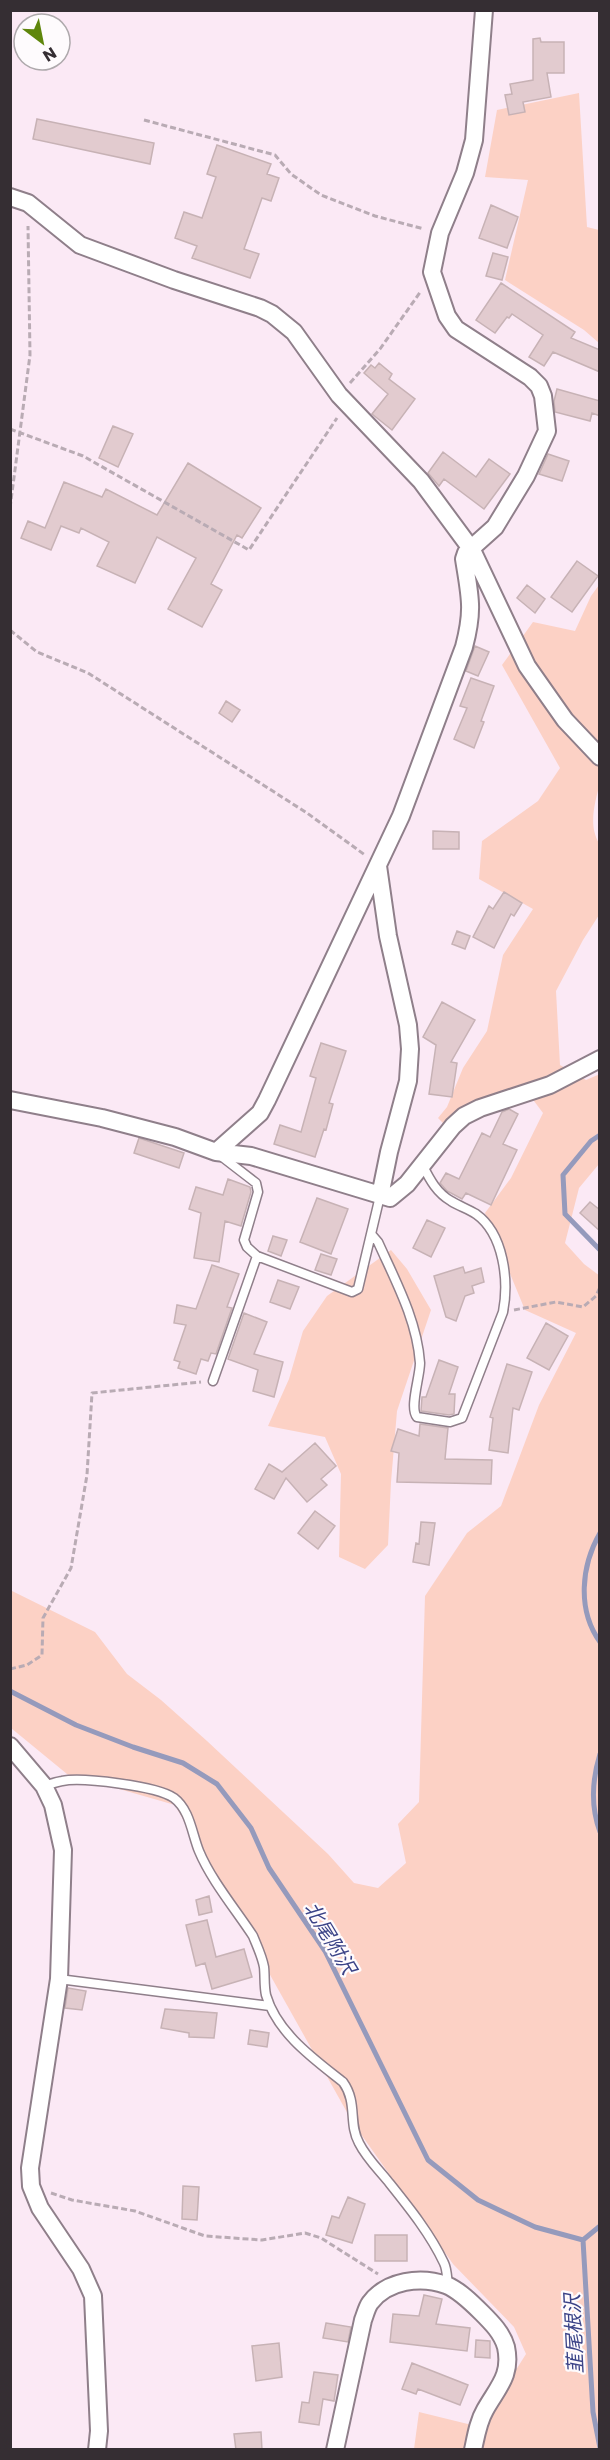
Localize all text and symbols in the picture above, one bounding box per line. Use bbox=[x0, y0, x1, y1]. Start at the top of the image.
north arrow bbox=[12, 12, 72, 72]
text: N bbox=[38, 41, 61, 67]
water label: 北尾附沢 bbox=[297, 1897, 364, 1982]
water label: 韮尾根沢 bbox=[558, 2290, 590, 2375]

